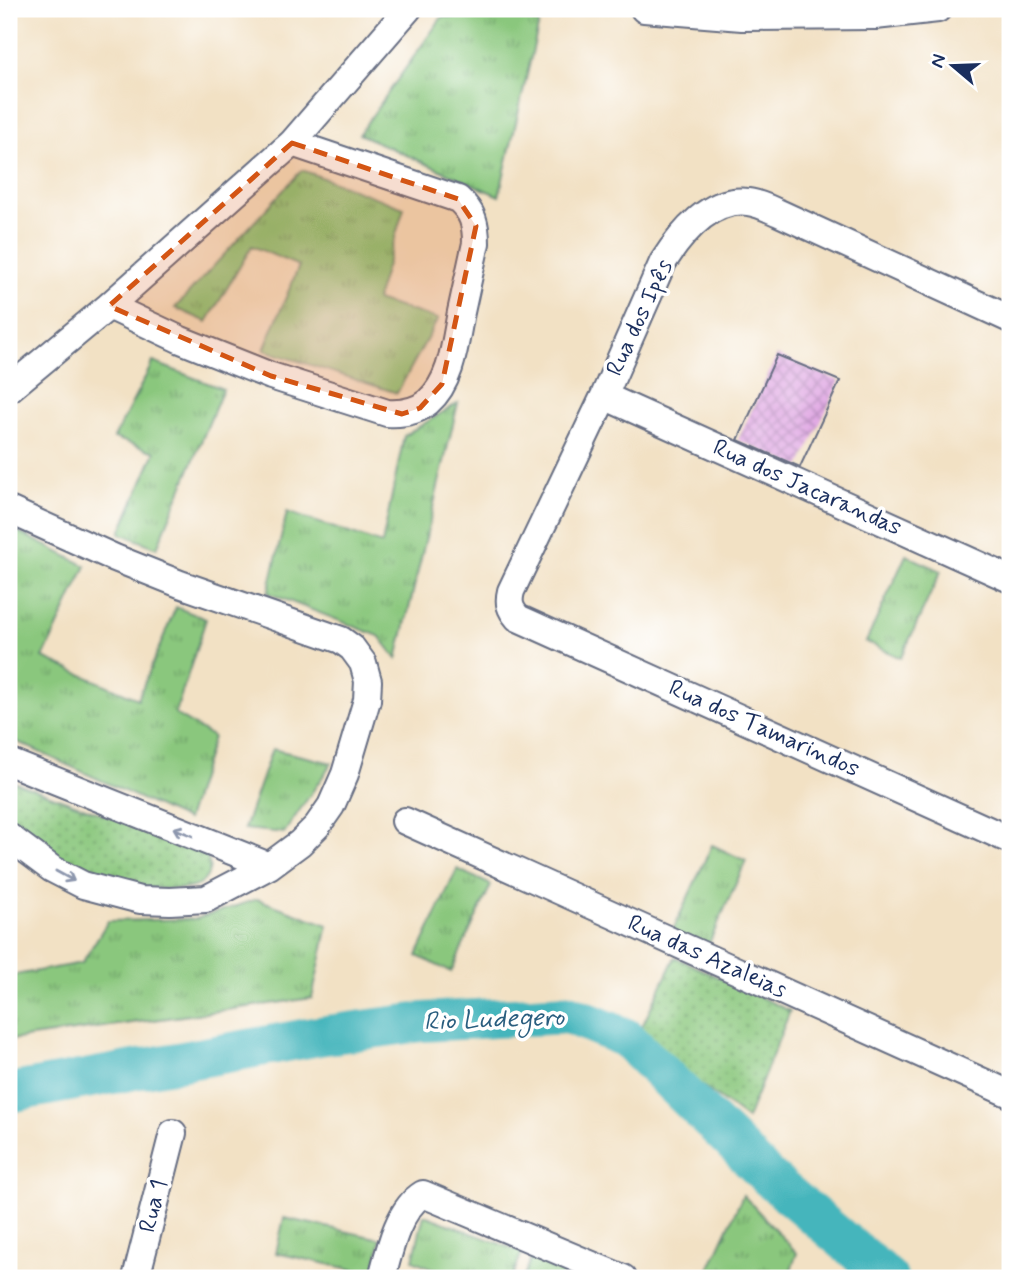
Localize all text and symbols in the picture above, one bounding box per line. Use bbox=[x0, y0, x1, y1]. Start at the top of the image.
north arrow bbox=[918, 32, 988, 102]
text: N bbox=[924, 51, 952, 71]
street label: Rua dos Ipês bbox=[599, 254, 681, 381]
street label: Rua dos Jacarandas bbox=[708, 432, 906, 544]
street label: Rua dos Tamarindos bbox=[664, 673, 865, 785]
one-way arrow bbox=[172, 824, 194, 837]
one-way arrow bbox=[54, 870, 75, 883]
street label: Rua das Azaleias bbox=[623, 908, 792, 1006]
water label: Rio Ludegero bbox=[423, 1001, 566, 1041]
street label: Rua 1 bbox=[132, 1176, 176, 1236]

